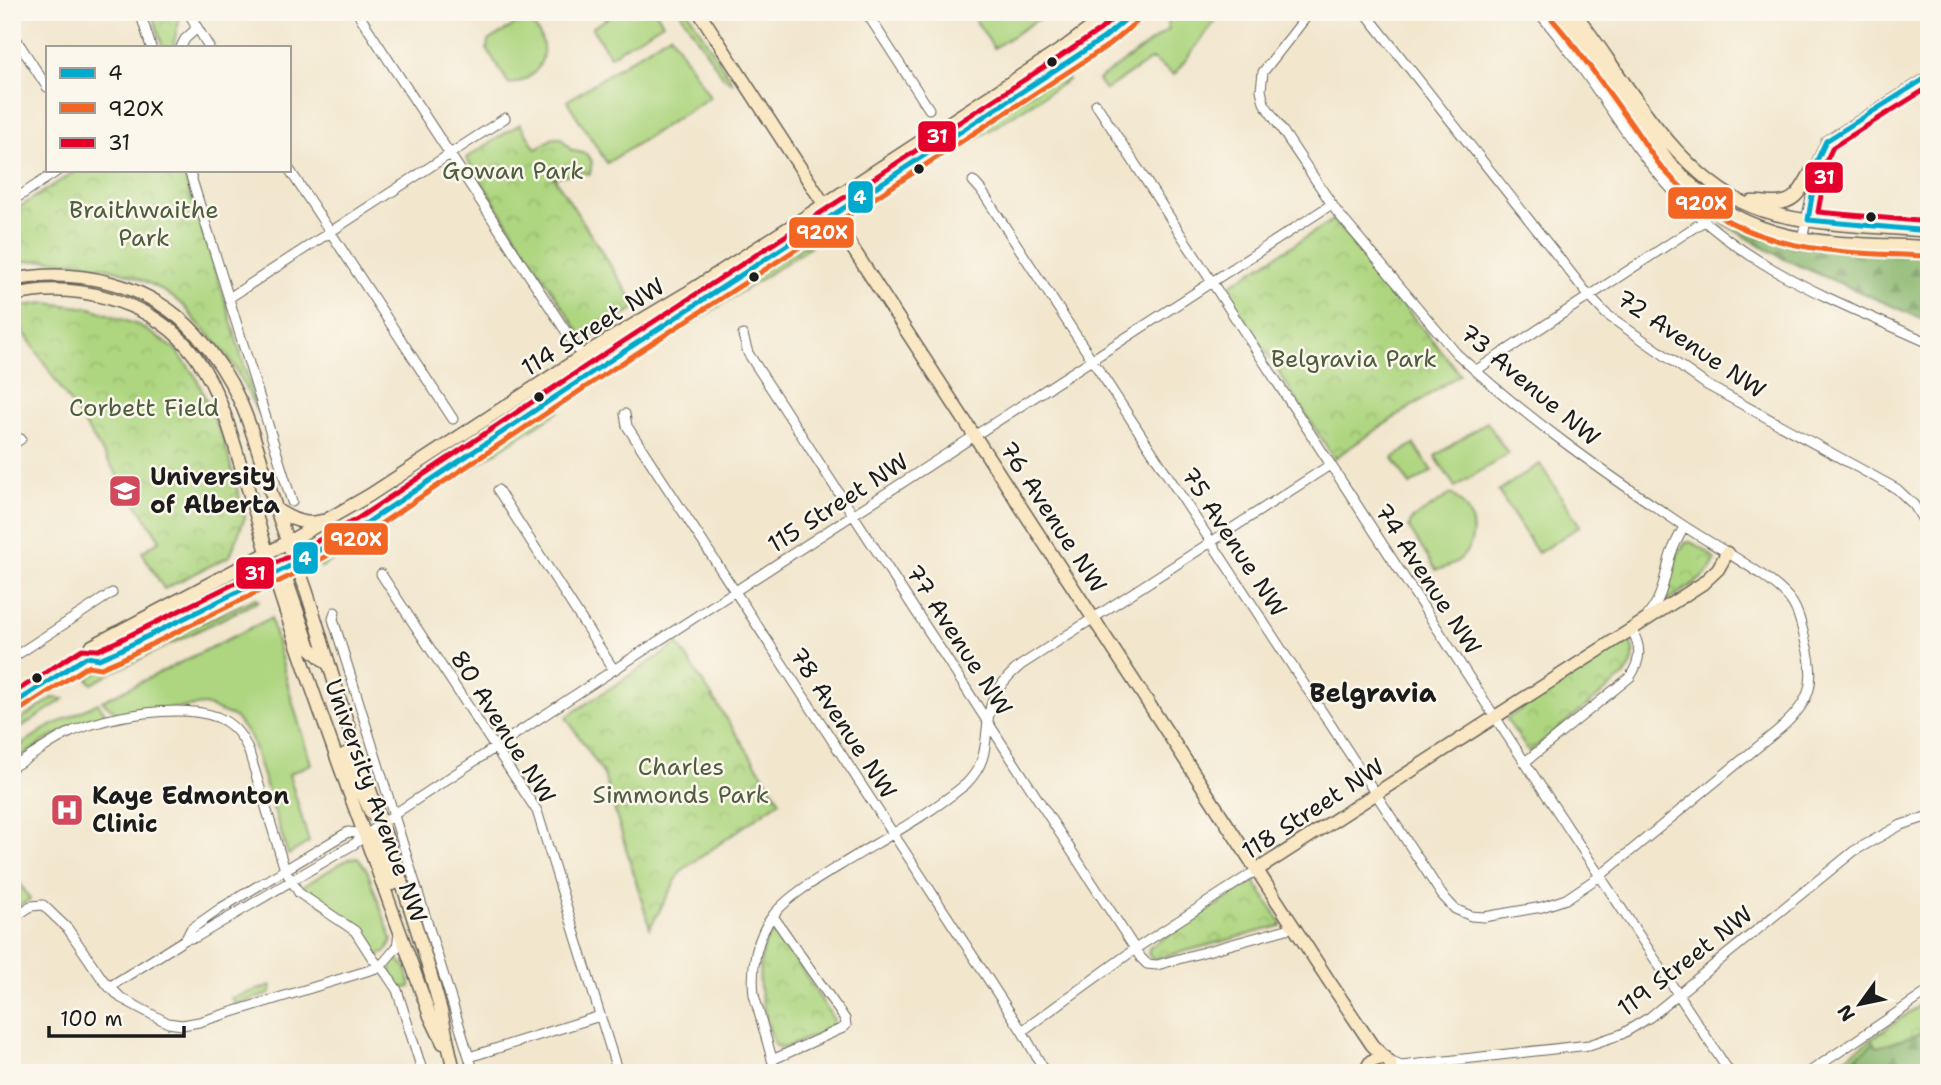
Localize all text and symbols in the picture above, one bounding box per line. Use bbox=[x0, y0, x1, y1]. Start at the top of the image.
legend bbox=[46, 46, 290, 172]
unlabelled marker bbox=[1045, 55, 1059, 69]
text: 4 bbox=[108, 59, 123, 87]
text: 920X bbox=[108, 95, 164, 123]
line badge: 31 bbox=[917, 120, 957, 153]
text: 31 bbox=[926, 124, 948, 149]
text: 31 bbox=[108, 129, 130, 157]
park label: Gowan Park bbox=[442, 155, 584, 187]
line badge: 31 bbox=[1804, 161, 1844, 194]
unlabelled marker bbox=[912, 162, 926, 176]
text: 31 bbox=[1813, 165, 1835, 190]
line badge: 4 bbox=[847, 180, 874, 214]
text: 4 bbox=[853, 185, 867, 210]
line badge: 920X bbox=[1667, 186, 1734, 220]
text: 920X bbox=[1675, 191, 1727, 216]
park label: Braithwaithe Park bbox=[69, 194, 219, 254]
unlabelled marker bbox=[1864, 210, 1878, 224]
line badge: 920X bbox=[788, 216, 855, 249]
text: 920X bbox=[796, 220, 848, 245]
street label: 114 Street NW bbox=[515, 270, 671, 384]
unlabelled marker bbox=[747, 270, 761, 284]
street label: 72 Avenue NW bbox=[1610, 282, 1772, 406]
street label: 73 Avenue NW bbox=[1453, 317, 1607, 453]
park label: Belgravia Park bbox=[1271, 343, 1437, 375]
unlabelled marker bbox=[532, 390, 546, 404]
park label: Corbett Field bbox=[69, 392, 219, 424]
street label: 76 Avenue NW bbox=[992, 435, 1114, 599]
street label: 115 Street NW bbox=[761, 446, 915, 560]
place label: University of Alberta bbox=[150, 461, 280, 521]
street label: 75 Avenue NW bbox=[1173, 461, 1295, 623]
school or university icon: University of Alberta bbox=[106, 472, 144, 510]
street label: 74 Avenue NW bbox=[1367, 497, 1489, 661]
line badge: 920X bbox=[323, 522, 389, 556]
text: 920X bbox=[330, 527, 382, 552]
line badge: 4 bbox=[292, 541, 319, 575]
text: 4 bbox=[298, 546, 312, 571]
line badge: 31 bbox=[235, 556, 275, 590]
street label: 77 Avenue NW bbox=[898, 558, 1020, 722]
text: 31 bbox=[244, 561, 266, 586]
street label: 78 Avenue NW bbox=[782, 641, 904, 805]
street label: 80 Avenue NW bbox=[443, 644, 563, 810]
unlabelled marker bbox=[30, 671, 44, 685]
street label: University Avenue NW bbox=[317, 675, 435, 927]
district label: Belgravia bbox=[1310, 675, 1437, 710]
park label: Charles Simmonds Park bbox=[593, 751, 769, 811]
street label: 118 Street NW bbox=[1236, 751, 1390, 867]
place label: Kaye Edmonton Clinic bbox=[92, 780, 289, 840]
hospital icon: Kaye Edmonton Clinic bbox=[48, 791, 86, 829]
street label: 119 Street NW bbox=[1611, 898, 1759, 1024]
north arrow bbox=[1826, 970, 1896, 1040]
scale bar bbox=[49, 994, 184, 1038]
text: N bbox=[1832, 1000, 1861, 1026]
text: 100 m bbox=[60, 1005, 123, 1033]

